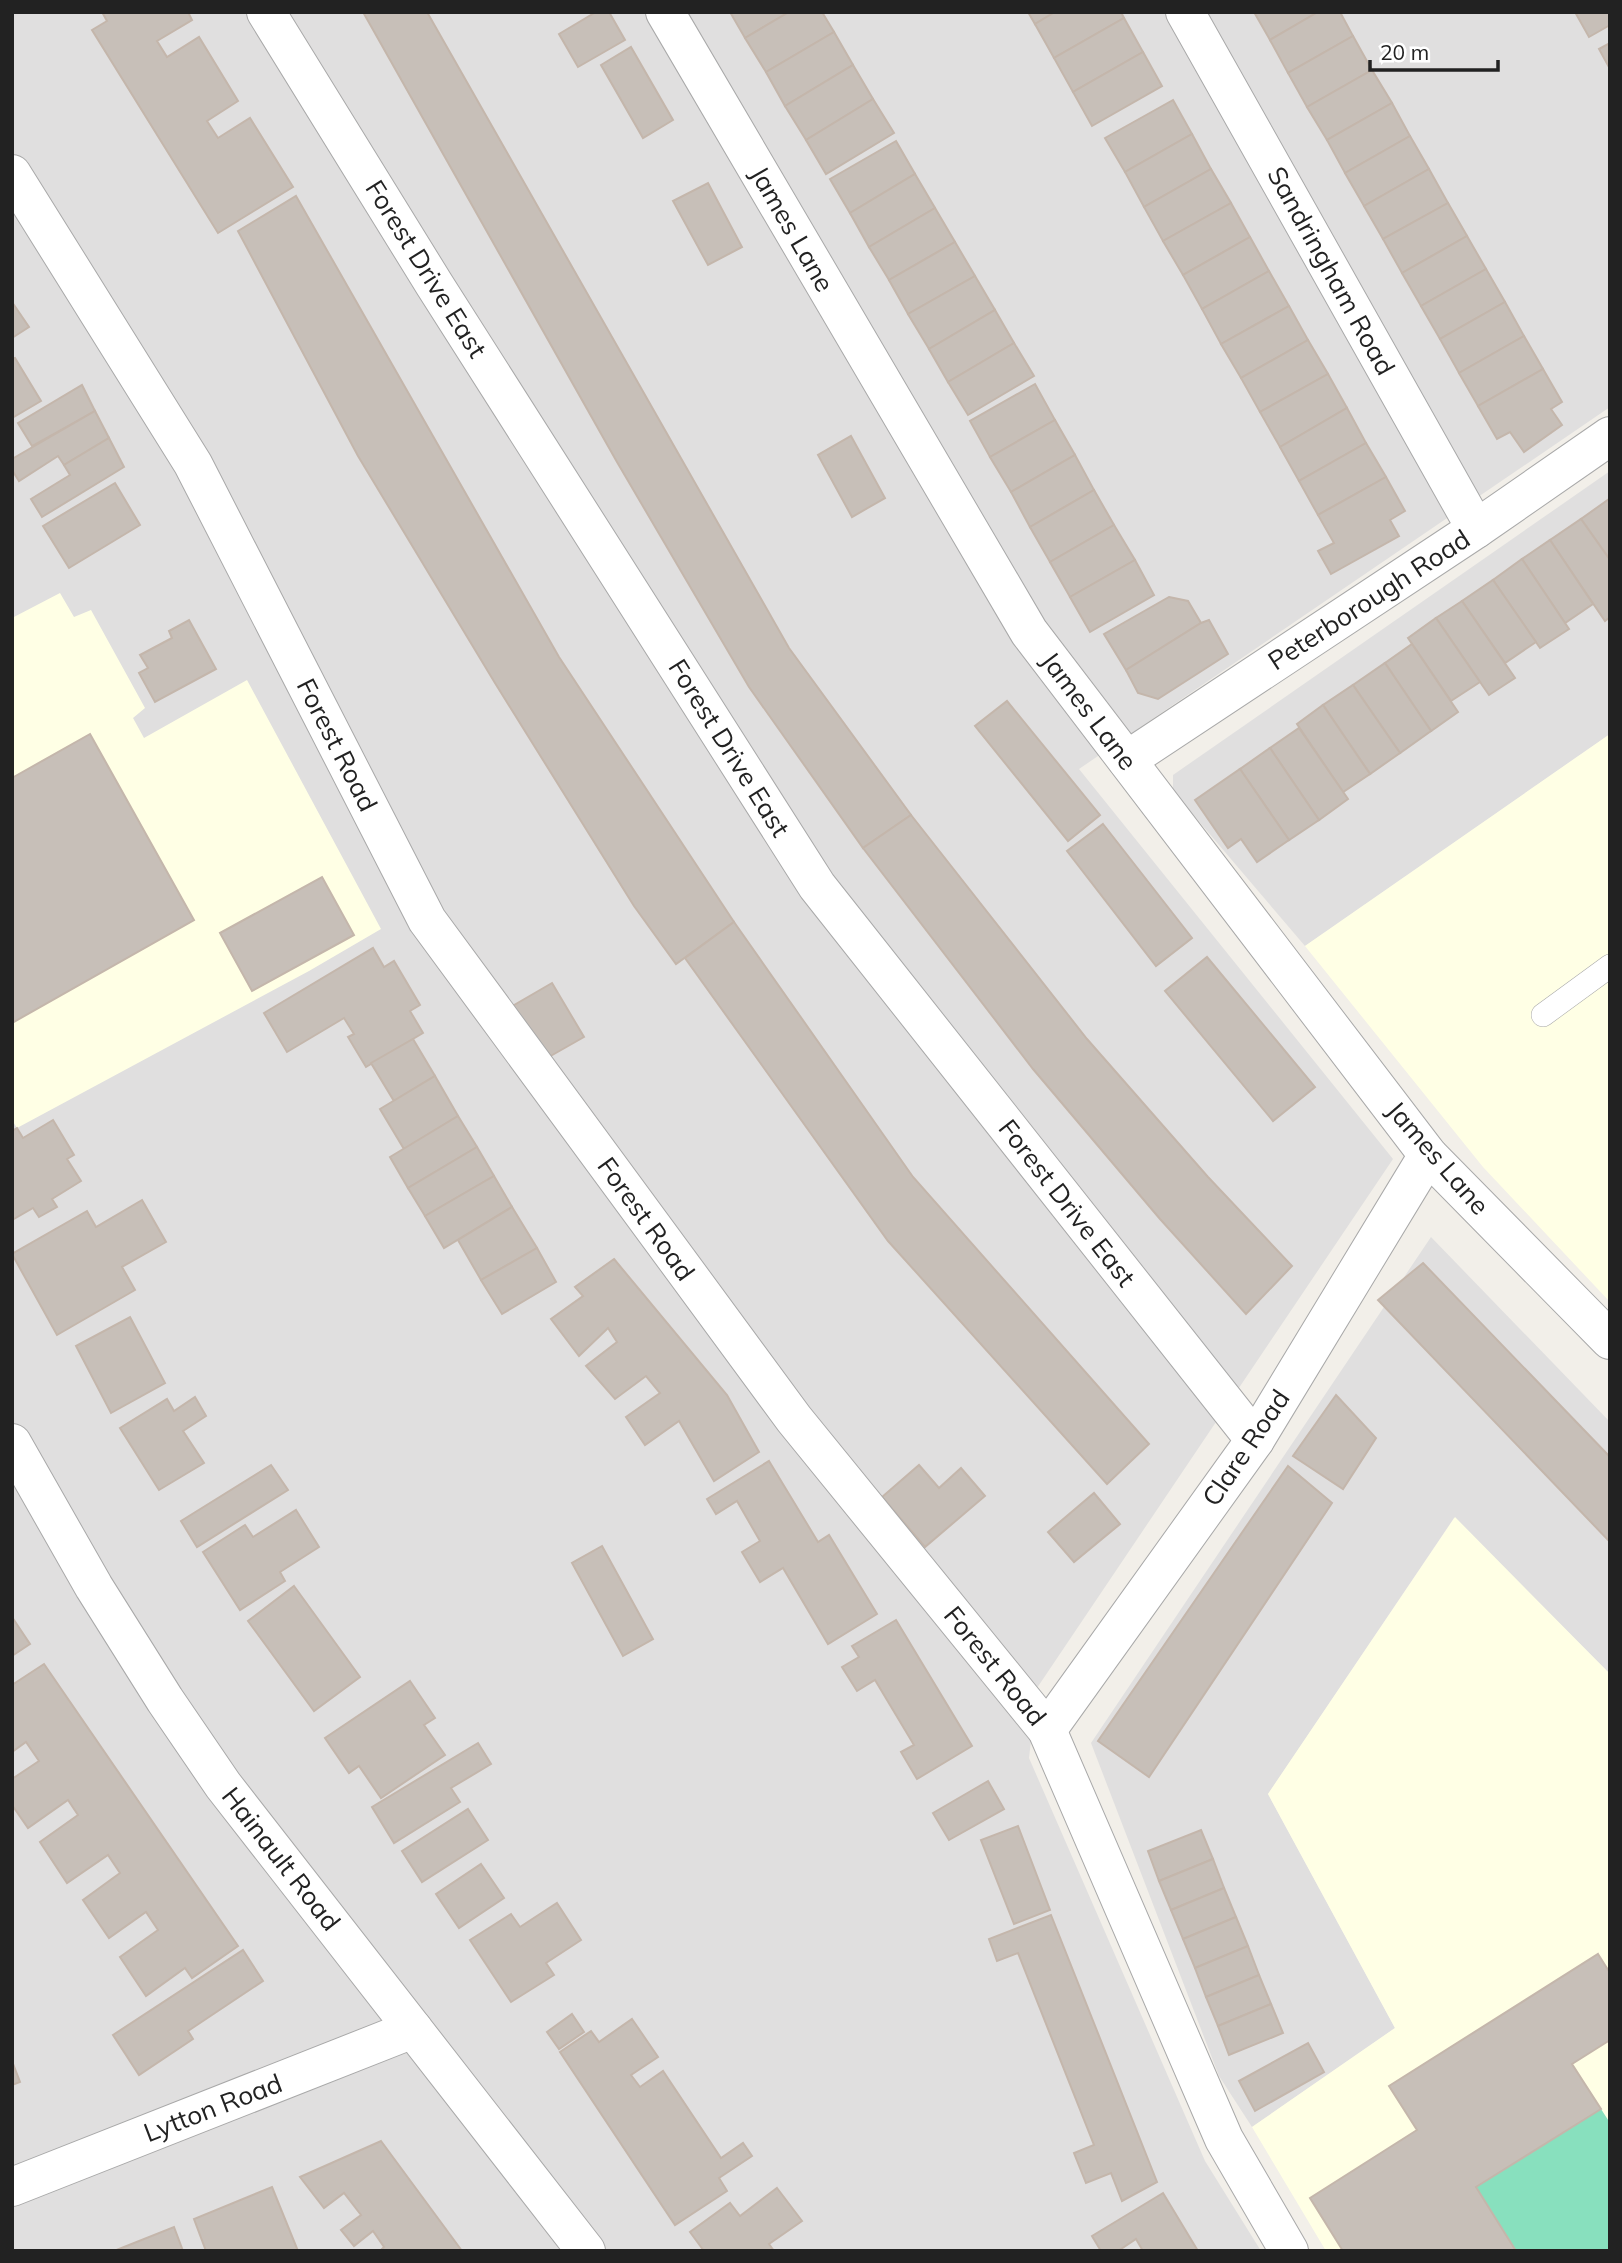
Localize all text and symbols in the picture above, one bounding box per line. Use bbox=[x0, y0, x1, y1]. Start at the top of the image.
scale bar bbox=[1370, 28, 1498, 72]
text: 20 m bbox=[1380, 39, 1429, 65]
street label: James Lane bbox=[743, 160, 842, 298]
street label: Sandringham Road bbox=[1260, 161, 1402, 381]
street label: Forest Drive East bbox=[359, 174, 494, 364]
street label: Peterborough Road bbox=[1262, 522, 1476, 677]
street label: James Lane bbox=[1034, 645, 1145, 777]
street label: Forest Drive East bbox=[662, 653, 797, 843]
street label: Forest Road bbox=[290, 673, 385, 817]
street label: James Lane bbox=[1380, 1094, 1497, 1221]
street label: Forest Drive East bbox=[992, 1112, 1143, 1293]
street label: Forest Road bbox=[591, 1150, 702, 1287]
street label: Clare Road bbox=[1195, 1383, 1297, 1512]
street label: Forest Road bbox=[937, 1599, 1054, 1732]
street label: Hainault Road bbox=[215, 1780, 348, 1937]
street label: Lytton Road bbox=[139, 2066, 287, 2149]

